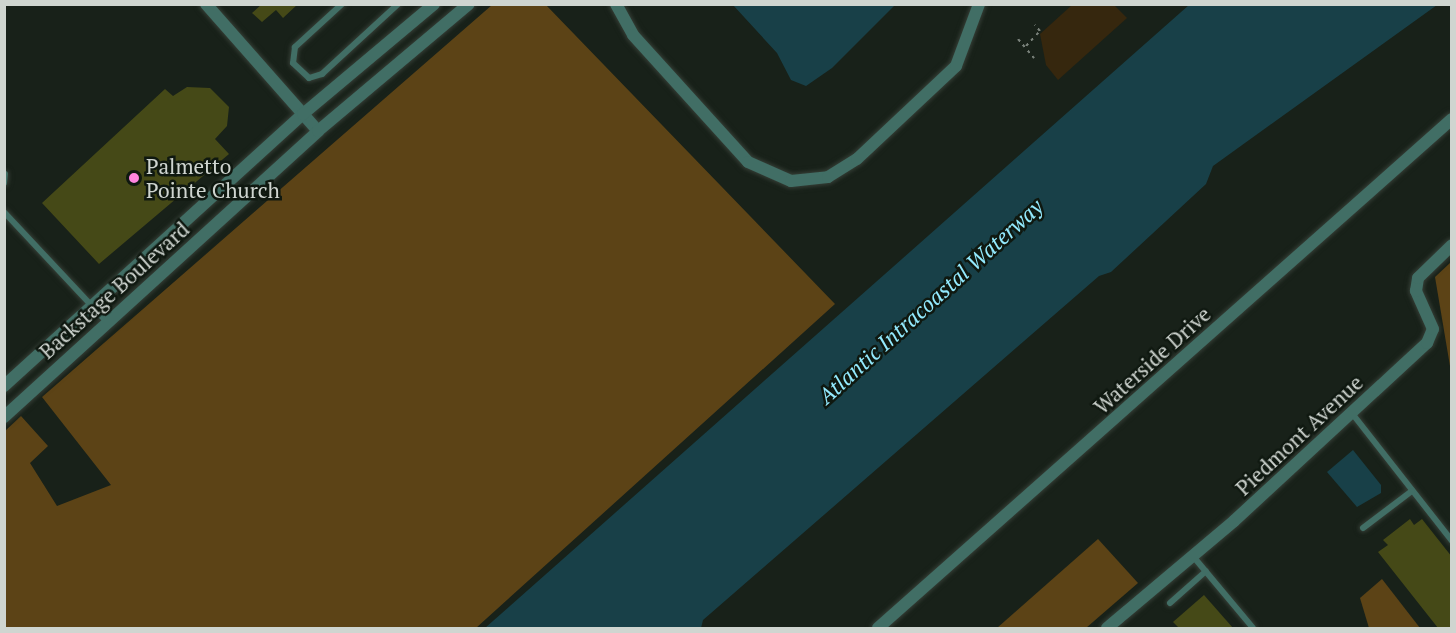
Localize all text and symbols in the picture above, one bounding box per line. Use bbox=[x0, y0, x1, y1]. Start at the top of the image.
place label: Palmetto Pointe Church bbox=[146, 153, 280, 203]
marker: Palmetto Pointe Church bbox=[127, 171, 141, 185]
water label: Atlantic Intracoastal Waterway bbox=[812, 193, 1048, 409]
street label: Backstage Boulevard bbox=[34, 216, 194, 364]
street label: Waterside Drive bbox=[1089, 301, 1215, 419]
street label: Piedmont Avenue bbox=[1230, 370, 1368, 500]

